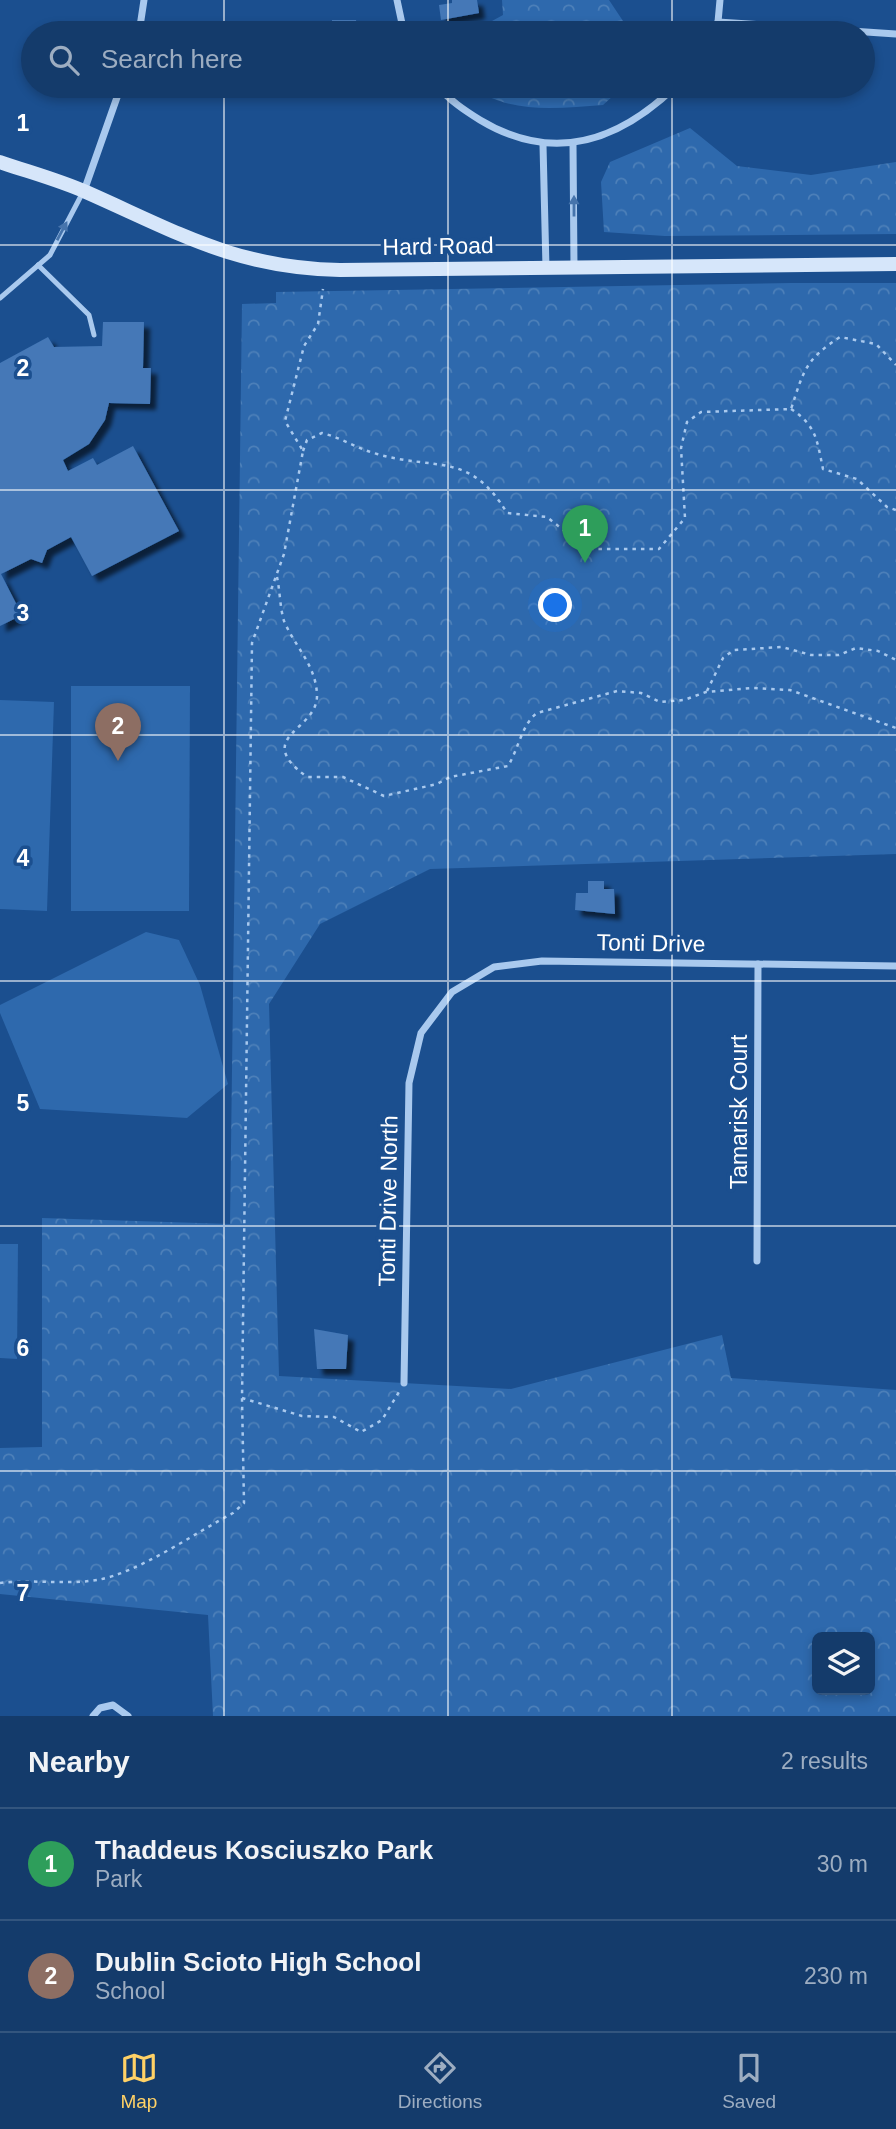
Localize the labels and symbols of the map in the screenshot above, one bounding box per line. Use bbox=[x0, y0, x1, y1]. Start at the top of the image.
text: 1 bbox=[17, 110, 30, 136]
one-way arrow bbox=[568, 195, 580, 217]
one-way arrow bbox=[57, 221, 68, 241]
street label: Hard Road bbox=[382, 232, 494, 260]
text: 2 bbox=[17, 355, 29, 381]
pin: 1 bbox=[562, 505, 608, 563]
your location bbox=[538, 588, 572, 622]
text: 3 bbox=[17, 600, 29, 626]
pin: 2 bbox=[95, 703, 141, 761]
text: 4 bbox=[17, 845, 30, 871]
street label: Tonti Drive bbox=[596, 929, 706, 957]
street label: Tamarisk Court bbox=[726, 1034, 752, 1189]
text: 5 bbox=[17, 1090, 30, 1116]
street label: Tonti Drive North bbox=[374, 1115, 402, 1287]
text: 6 bbox=[17, 1335, 29, 1361]
text: 7 bbox=[17, 1580, 29, 1606]

